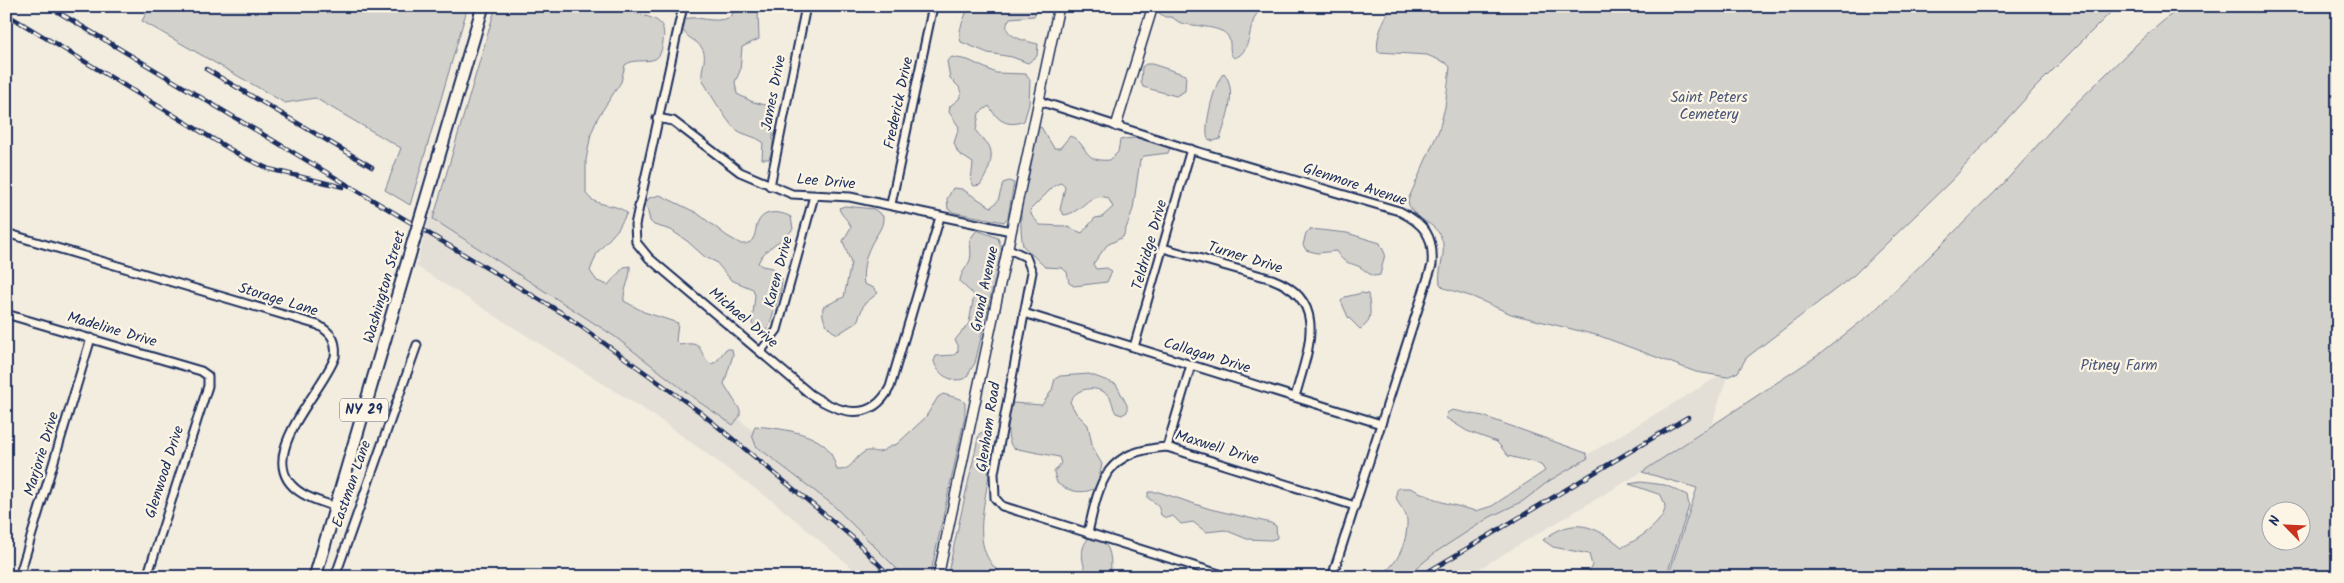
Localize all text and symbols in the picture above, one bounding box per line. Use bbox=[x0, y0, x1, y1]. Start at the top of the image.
street label: James Drive bbox=[755, 53, 793, 133]
street label: Frederick Drive bbox=[878, 55, 920, 151]
park label: Saint Peters Cemetery bbox=[1670, 86, 1748, 127]
street label: Glenmore Avenue bbox=[1300, 157, 1410, 213]
street label: Lee Drive bbox=[796, 167, 857, 197]
street label: Teldridge Drive bbox=[1126, 197, 1174, 293]
street label: Washington Street bbox=[357, 227, 413, 346]
street label: Karen Drive bbox=[758, 233, 800, 310]
street label: Turner Drive bbox=[1205, 235, 1286, 281]
street label: Grand Avenue bbox=[964, 244, 1006, 334]
street label: Storage Lane bbox=[235, 276, 321, 324]
street label: Michael Drive bbox=[703, 282, 783, 355]
street label: Madeline Drive bbox=[64, 306, 160, 354]
street label: Callagan Drive bbox=[1161, 331, 1254, 381]
park label: Pitney Farm bbox=[2080, 354, 2158, 378]
street label: Glenham Road bbox=[970, 380, 1008, 474]
road number: NY 29 bbox=[340, 398, 388, 422]
street label: Marjorie Drive bbox=[18, 409, 66, 499]
street label: Glenwood Drive bbox=[139, 422, 191, 521]
street label: Maxwell Drive bbox=[1172, 424, 1262, 472]
street label: Eastman Lane bbox=[326, 437, 378, 531]
north arrow bbox=[2262, 500, 2312, 550]
text: N bbox=[2263, 512, 2287, 530]

